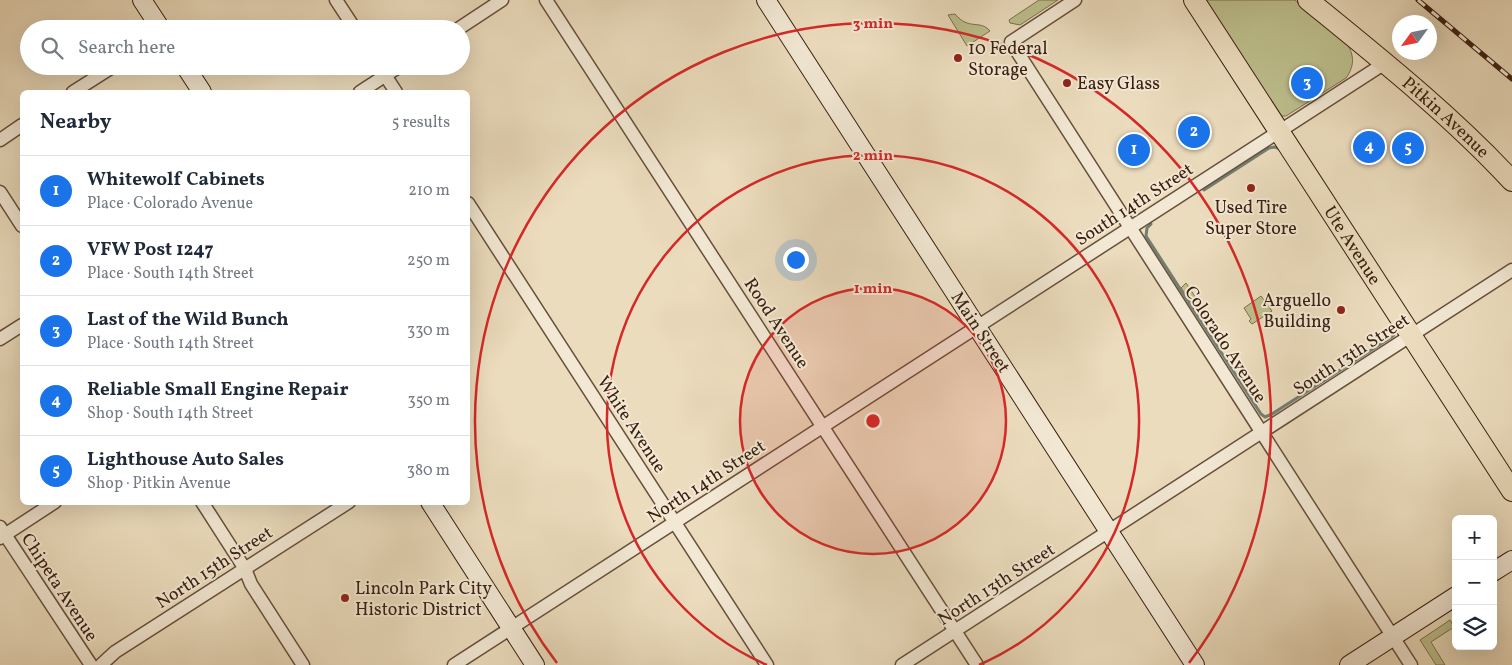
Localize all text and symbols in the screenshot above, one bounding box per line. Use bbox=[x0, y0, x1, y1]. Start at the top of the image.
text: 3 min bbox=[853, 14, 893, 35]
north arrow bbox=[1392, 15, 1437, 60]
search box bbox=[20, 20, 470, 75]
icon: search bbox=[38, 34, 66, 62]
text: Search here bbox=[78, 35, 175, 61]
place label: 10 Federal Storage bbox=[968, 37, 1048, 83]
marker: 10 Federal Storage bbox=[952, 52, 964, 64]
pin: 3 bbox=[1291, 64, 1323, 102]
place label: Easy Glass bbox=[1077, 72, 1160, 97]
street label: Pitkin Avenue bbox=[1396, 72, 1494, 165]
marker: Easy Glass bbox=[1061, 77, 1073, 89]
text: Nearby bbox=[40, 108, 111, 137]
text: 5 results bbox=[392, 112, 450, 134]
pin: 2 bbox=[1178, 113, 1210, 151]
pin: 4 bbox=[1353, 128, 1385, 166]
pin: 5 bbox=[1392, 129, 1424, 167]
pin: 1 bbox=[1118, 131, 1150, 169]
text: 2 min bbox=[853, 146, 893, 167]
street label: South 14th Street bbox=[1071, 158, 1199, 253]
text: Whitewolf Cabinets bbox=[87, 167, 265, 193]
text: 1 bbox=[53, 180, 59, 202]
text: 210 m bbox=[408, 180, 450, 202]
marker: Used Tire Super Store bbox=[1245, 182, 1257, 194]
text: Place · Colorado Avenue bbox=[87, 193, 253, 215]
place label: Used Tire Super Store bbox=[1205, 196, 1297, 242]
street label: Ute Avenue bbox=[1317, 202, 1386, 290]
text: VFW Post 1247 bbox=[87, 237, 214, 263]
your location bbox=[783, 247, 809, 273]
text: 2 bbox=[52, 250, 60, 272]
text: 250 m bbox=[407, 250, 450, 272]
text: Place · South 14th Street bbox=[87, 263, 254, 285]
street label: Rood Avenue bbox=[737, 274, 814, 374]
text: 1 min bbox=[854, 279, 892, 300]
street label: Colorado Avenue bbox=[1178, 281, 1272, 408]
street label: Main Street bbox=[944, 287, 1015, 378]
place label: Arguello Building bbox=[1263, 289, 1331, 335]
marker: Arguello Building bbox=[1335, 304, 1347, 316]
text: Last of the Wild Bunch bbox=[87, 307, 289, 333]
street label: South 13th Street bbox=[1289, 308, 1415, 402]
text: 3 bbox=[52, 320, 60, 342]
text: 330 m bbox=[407, 320, 450, 342]
text: Place · South 14th Street bbox=[87, 333, 254, 355]
street label: White Avenue bbox=[590, 371, 671, 478]
text: Reliable Small Engine Repair bbox=[87, 377, 349, 403]
text: 4 bbox=[51, 390, 61, 412]
text: 350 m bbox=[407, 390, 450, 412]
text: Shop · South 14th Street bbox=[87, 403, 253, 425]
centre of rings bbox=[864, 412, 882, 430]
street label: North 14th Street bbox=[643, 435, 771, 530]
text: Lighthouse Auto Sales bbox=[87, 447, 284, 473]
text: 5 bbox=[52, 460, 60, 482]
text: 380 m bbox=[407, 460, 450, 482]
text: Shop · Pitkin Avenue bbox=[87, 473, 231, 495]
map controls bbox=[1452, 515, 1497, 650]
button: + bbox=[1452, 515, 1497, 560]
street label: North 15th Street bbox=[152, 521, 278, 615]
street label: Chipeta Avenue bbox=[14, 529, 103, 647]
street label: North 13th Street bbox=[933, 538, 1060, 633]
button: − bbox=[1452, 560, 1497, 605]
place label: Lincoln Park City Historic District bbox=[355, 577, 492, 623]
marker: Lincoln Park City Historic District bbox=[339, 592, 351, 604]
button: layers bbox=[1452, 605, 1497, 650]

